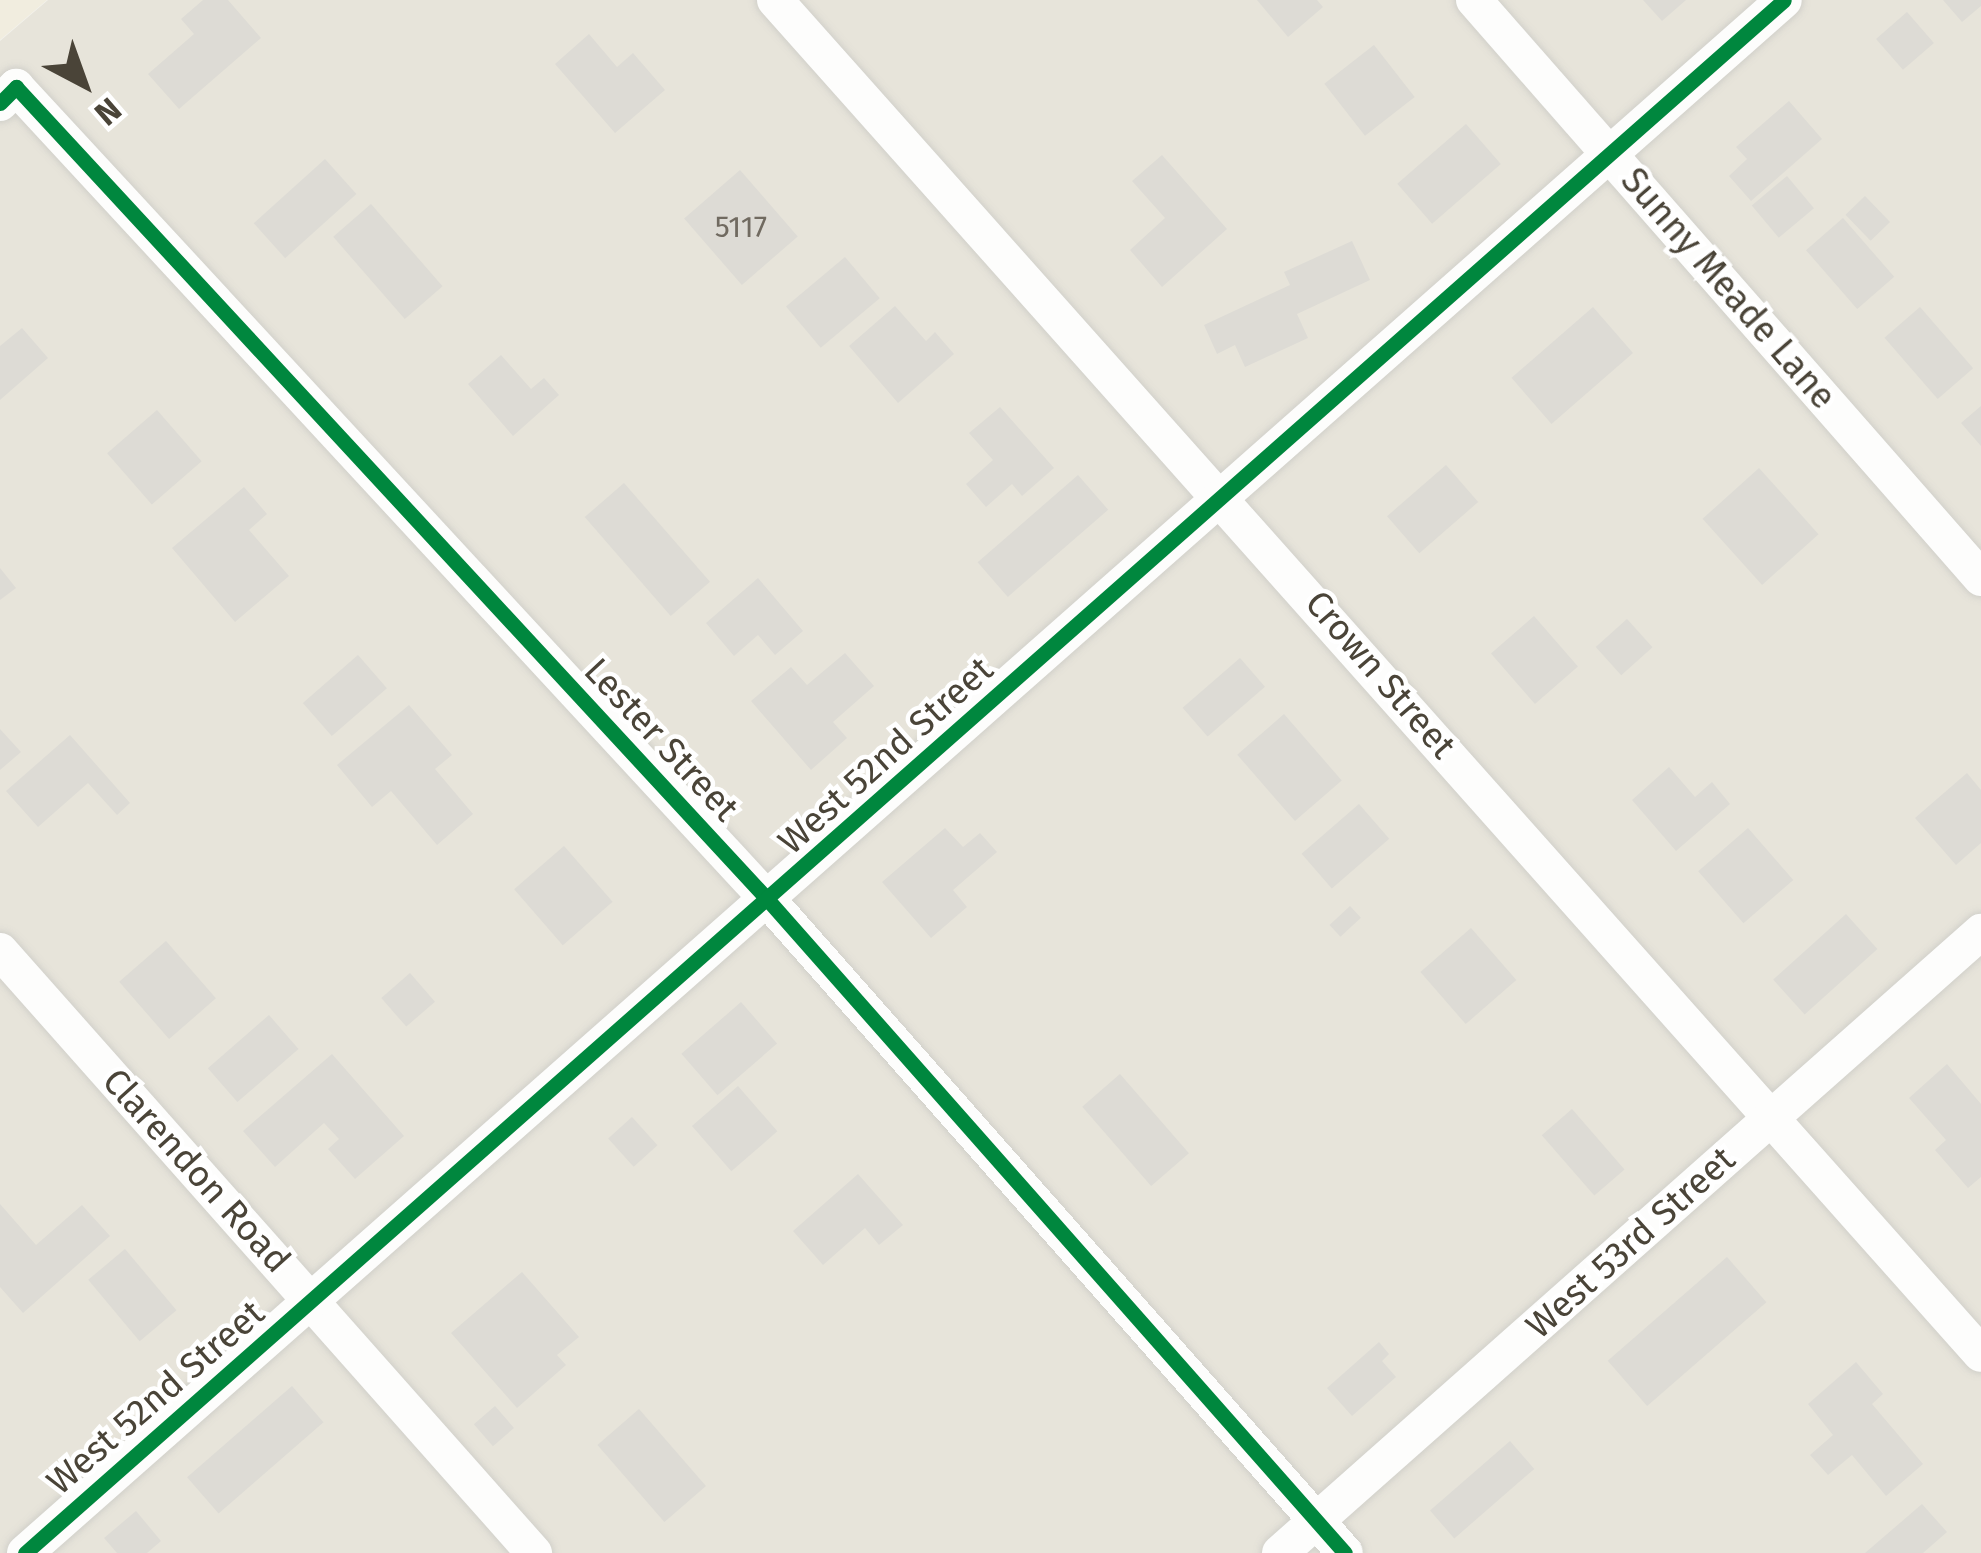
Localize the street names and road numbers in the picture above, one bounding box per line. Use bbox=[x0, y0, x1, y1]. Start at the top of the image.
street label: Sunny Meade Lane bbox=[1612, 160, 1844, 418]
street label: Crown Street bbox=[1296, 582, 1464, 768]
street label: West 52nd Street bbox=[770, 648, 1002, 864]
street label: Lester Street bbox=[575, 650, 747, 830]
street label: Clarendon Road bbox=[93, 1060, 299, 1282]
street label: West 53rd Street bbox=[1518, 1138, 1744, 1348]
street label: West 52nd Street bbox=[39, 1292, 273, 1504]

